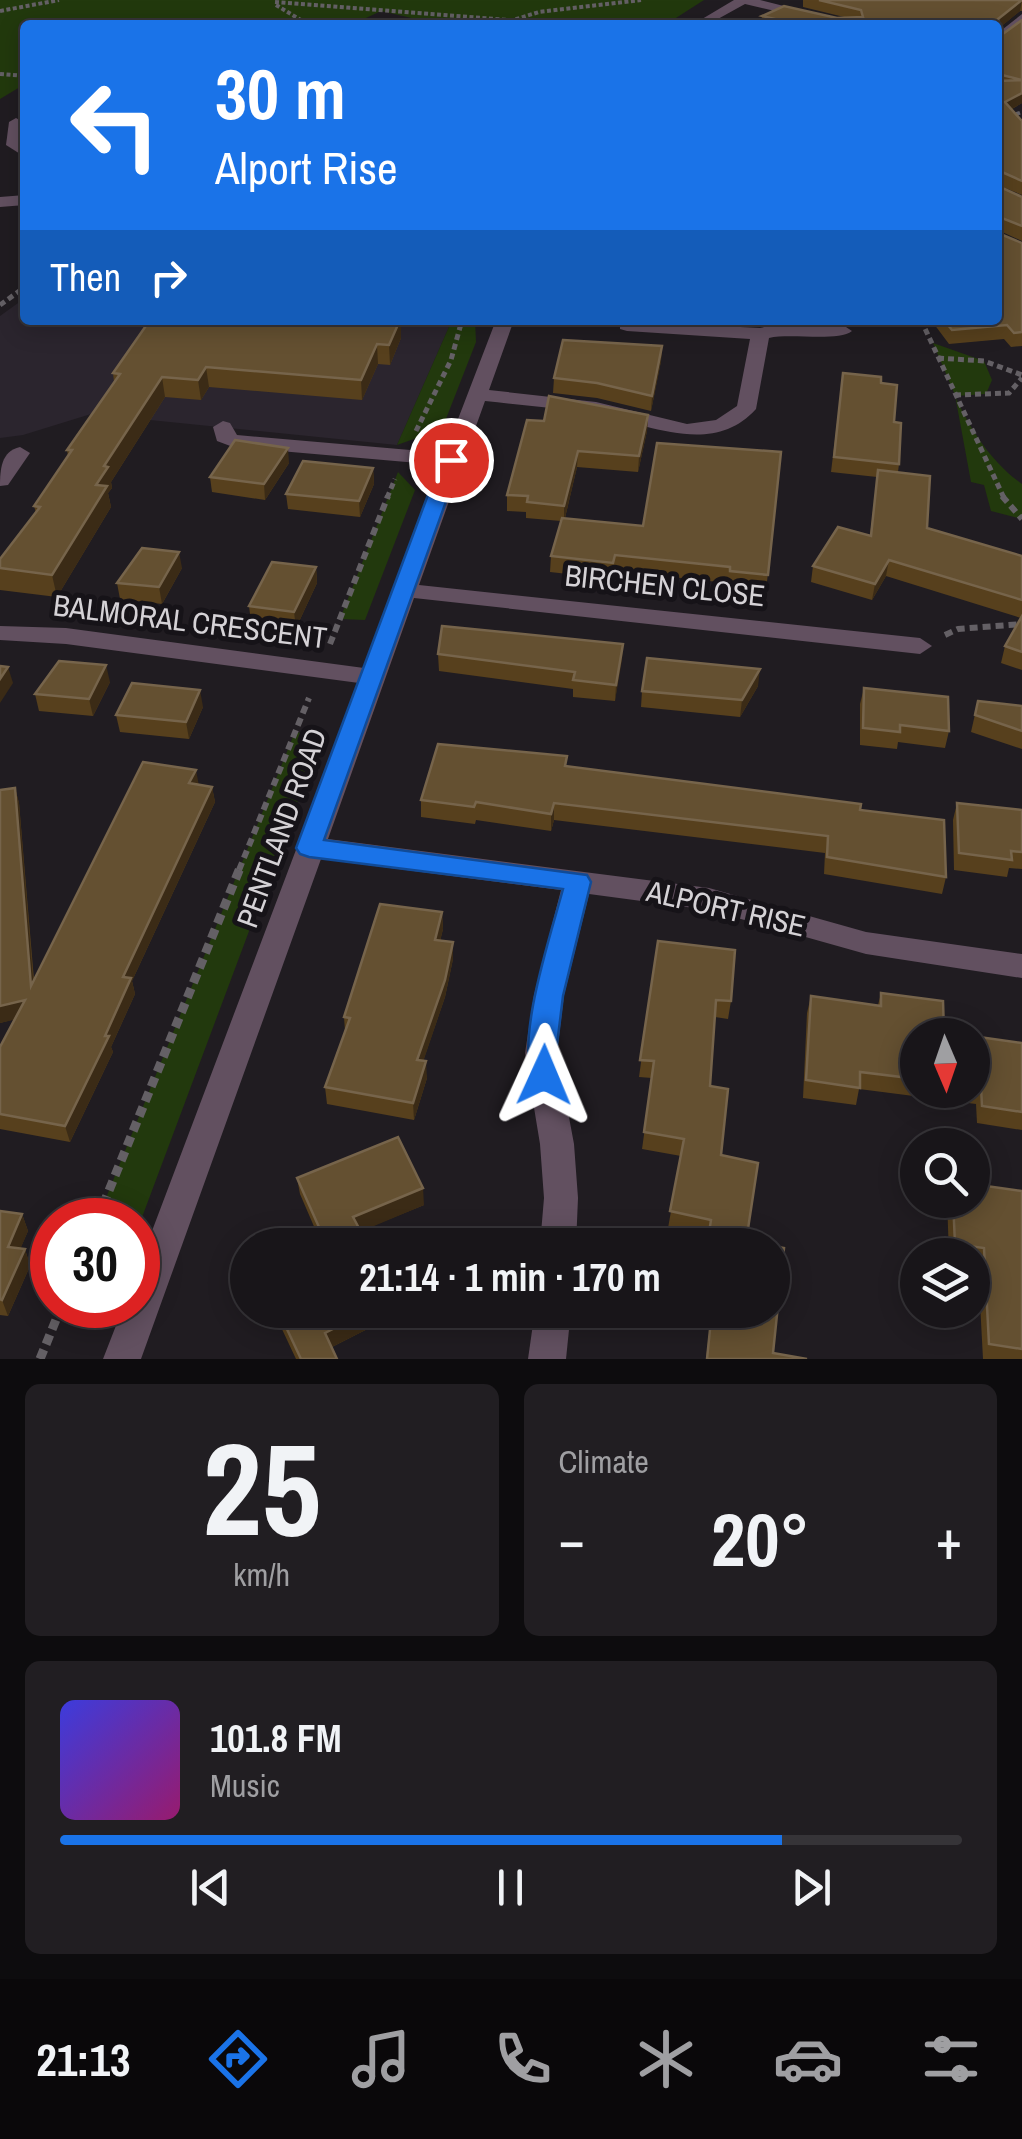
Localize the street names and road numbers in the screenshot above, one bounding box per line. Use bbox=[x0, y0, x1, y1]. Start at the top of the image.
street label: BIRCHEN CLOSE bbox=[563, 555, 767, 615]
street label: BALMORAL CRESCENT bbox=[51, 584, 329, 658]
street label: PENTLAND ROAD bbox=[227, 723, 336, 933]
street label: ALPORT RISE bbox=[642, 870, 810, 946]

